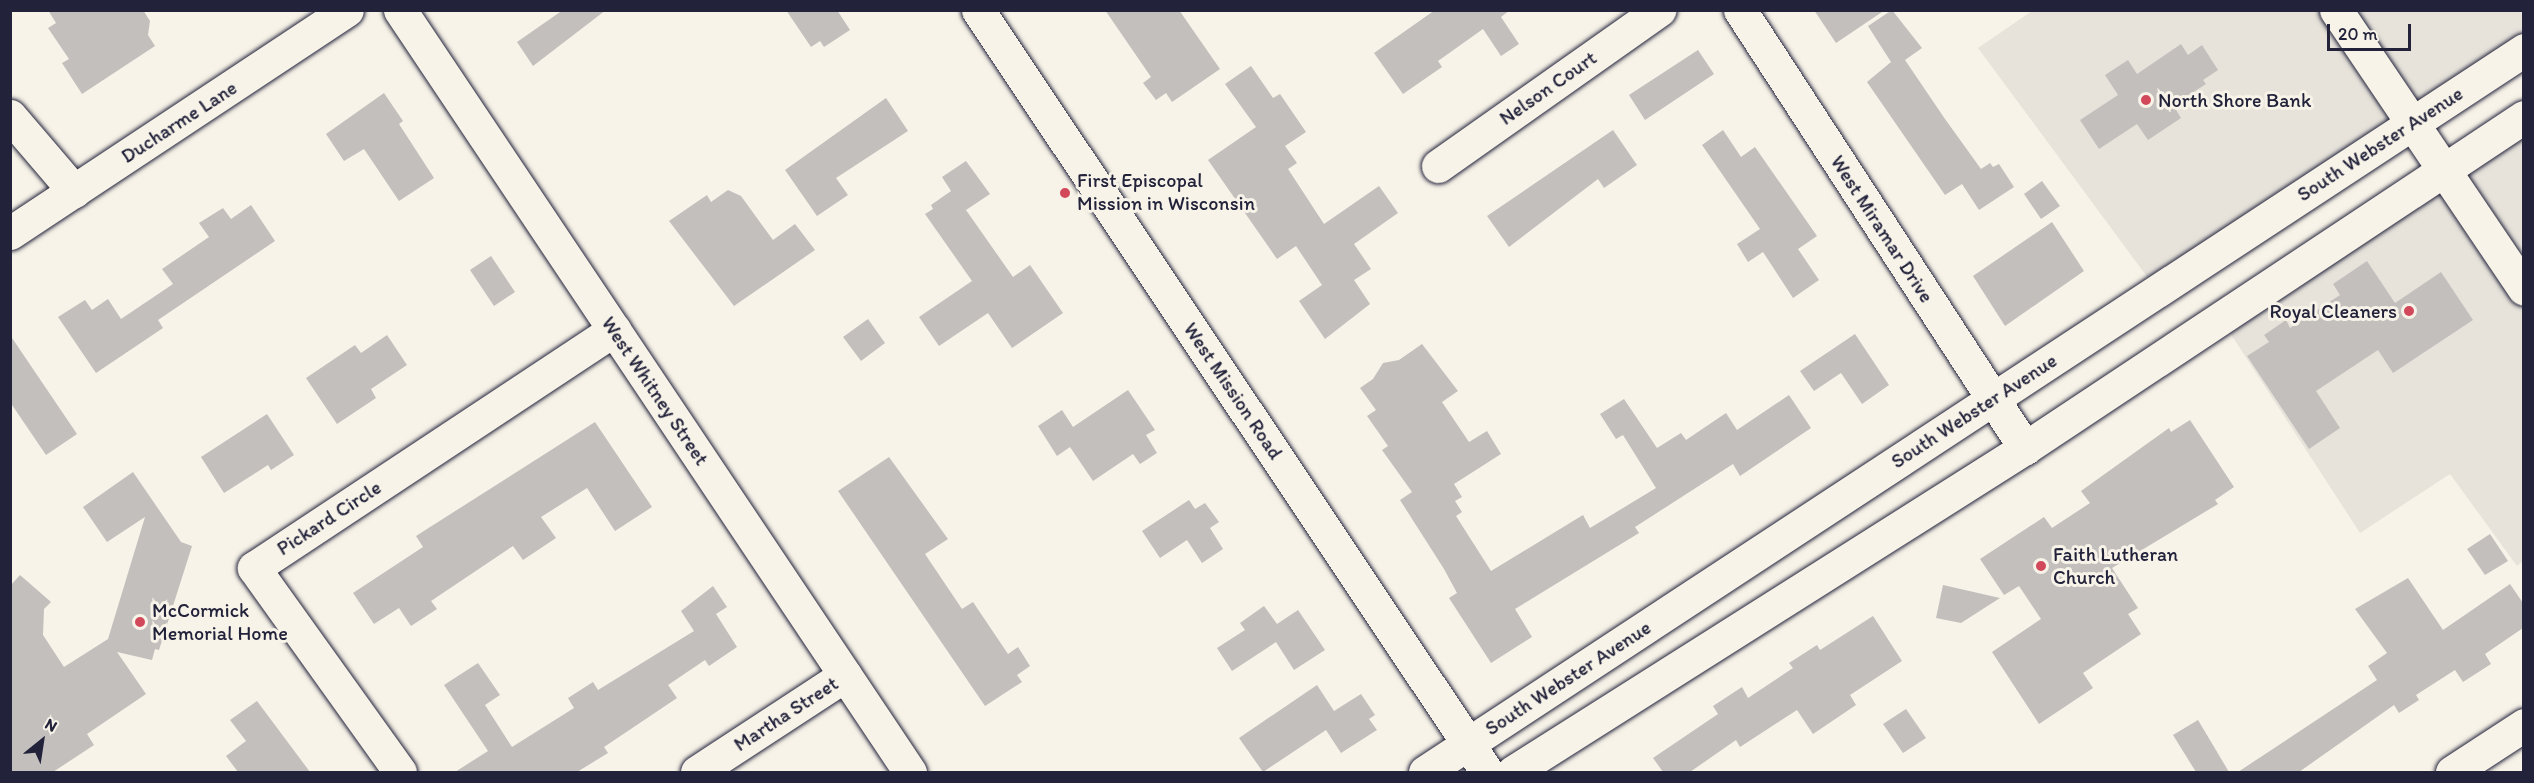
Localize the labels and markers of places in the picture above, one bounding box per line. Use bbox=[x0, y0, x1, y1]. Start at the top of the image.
place label: North Shore Bank bbox=[2158, 88, 2311, 112]
marker: North Shore Bank bbox=[2139, 93, 2153, 107]
place label: First Episcopal Mission in Wisconsin bbox=[1077, 169, 1254, 216]
marker: First Episcopal Mission in Wisconsin bbox=[1058, 186, 1072, 200]
place label: Royal Cleaners bbox=[2270, 299, 2397, 323]
marker: Royal Cleaners bbox=[2402, 304, 2416, 318]
place label: Faith Lutheran Church bbox=[2053, 542, 2178, 589]
marker: Faith Lutheran Church bbox=[2034, 559, 2048, 573]
place label: McCormick Memorial Home bbox=[152, 598, 288, 645]
marker: McCormick Memorial Home bbox=[133, 615, 147, 629]

